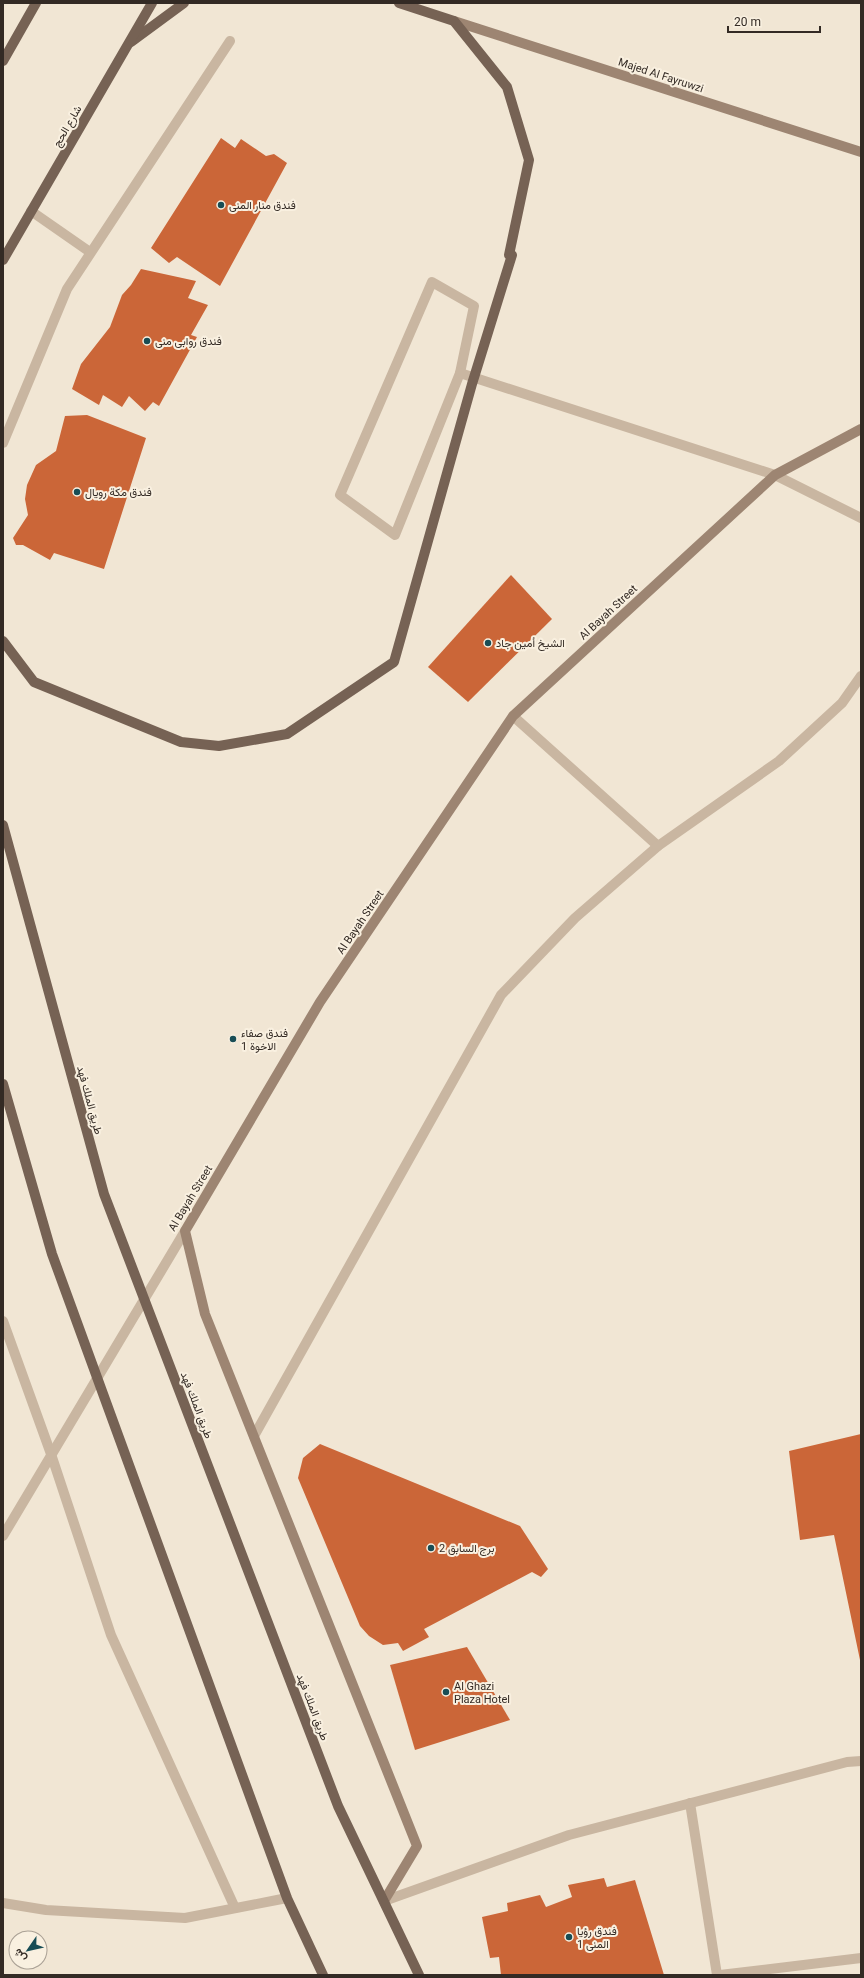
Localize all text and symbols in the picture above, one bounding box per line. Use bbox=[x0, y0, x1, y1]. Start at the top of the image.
scale bar bbox=[728, 8, 820, 34]
text: 20 m bbox=[734, 15, 761, 29]
street label: Majed Al Fayruwzi bbox=[617, 56, 705, 95]
street label: شارع الحج bbox=[50, 103, 85, 150]
place label: فندق منار المنى bbox=[229, 199, 296, 212]
marker: فندق منار المنى bbox=[216, 200, 226, 210]
place label: فندق روابى منى bbox=[155, 335, 222, 348]
marker: فندق روابى منى bbox=[142, 336, 152, 346]
place label: فندق مكة رويال bbox=[85, 486, 152, 499]
marker: فندق مكة رويال bbox=[72, 487, 82, 497]
street label: Al Bayah Street bbox=[577, 582, 640, 642]
place label: الشيخ أمين جاد bbox=[496, 637, 565, 651]
marker: الشيخ أمين جاد bbox=[483, 638, 493, 648]
street label: Al Bayah Street bbox=[334, 888, 387, 957]
place label: فندق صفاء الاخوة 1 bbox=[241, 1027, 288, 1053]
marker: فندق صفاء الاخوة 1 bbox=[228, 1034, 238, 1044]
street label: طريق الملك فهد bbox=[74, 1064, 105, 1136]
street label: Al Bayah Street bbox=[166, 1163, 215, 1233]
street label: طريق الملك فهد bbox=[178, 1370, 215, 1440]
place label: برج السابق 2 bbox=[439, 1542, 494, 1556]
marker: برج السابق 2 bbox=[426, 1543, 436, 1553]
street label: طريق الملك فهد bbox=[294, 1672, 331, 1742]
place label: Al Ghazi Plaza Hotel bbox=[454, 1680, 510, 1706]
marker: Al Ghazi Plaza Hotel bbox=[441, 1687, 451, 1697]
place label: فندق رؤيا المنى 1 bbox=[577, 1925, 617, 1951]
north arrow bbox=[8, 1930, 48, 1970]
marker: فندق رؤيا المنى 1 bbox=[564, 1932, 574, 1942]
text: ش bbox=[11, 1946, 29, 1964]

